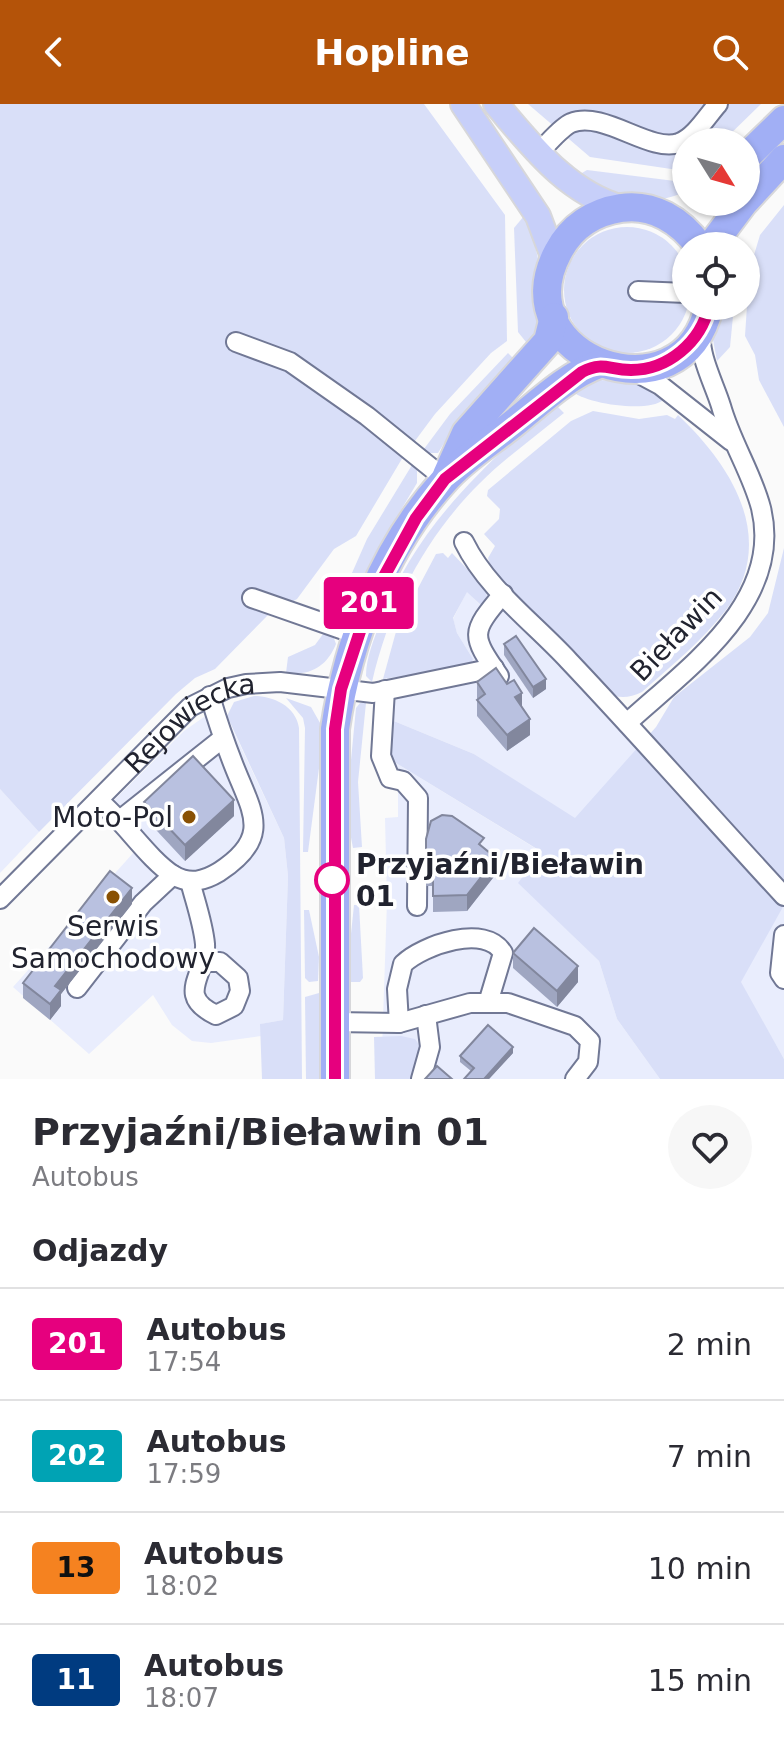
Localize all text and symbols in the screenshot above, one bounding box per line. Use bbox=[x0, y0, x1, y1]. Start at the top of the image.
icon: back bbox=[32, 30, 76, 74]
icon: search bbox=[708, 30, 752, 74]
text: Hopline bbox=[314, 32, 470, 73]
north arrow bbox=[672, 128, 760, 216]
map controls bbox=[672, 128, 760, 320]
button: locate bbox=[672, 232, 760, 320]
line badge: 201 bbox=[323, 577, 415, 629]
street label: Bieławin bbox=[624, 581, 729, 688]
text: 201 bbox=[340, 586, 398, 619]
street label: Rejowiecka bbox=[118, 667, 256, 780]
place label: Moto-Pol bbox=[52, 801, 173, 834]
marker: Moto-Pol bbox=[180, 808, 198, 826]
place label: Przyjaźni/Bieławin 01 bbox=[356, 848, 644, 913]
marker: Przyjaźni/Bieławin 01 bbox=[315, 863, 349, 897]
marker: Serwis Samochodowy bbox=[104, 888, 122, 906]
place label: Serwis Samochodowy bbox=[11, 910, 215, 975]
button: heart bbox=[668, 1105, 752, 1189]
text: Przyjaźni/Bieławin 01 bbox=[32, 1110, 489, 1154]
text: Autobus bbox=[32, 1162, 139, 1192]
text: Odjazdy bbox=[32, 1233, 168, 1268]
text: Autobus bbox=[146, 1312, 287, 1347]
text: 201 bbox=[48, 1327, 106, 1360]
text: 2 min bbox=[667, 1327, 752, 1362]
text: 17:54 bbox=[146, 1347, 221, 1377]
text: Autobus bbox=[146, 1424, 287, 1459]
text: 202 bbox=[48, 1439, 106, 1472]
text: 7 min bbox=[667, 1439, 752, 1474]
text: 17:59 bbox=[146, 1459, 221, 1489]
text: Autobus bbox=[144, 1536, 284, 1571]
text: 13 bbox=[57, 1551, 95, 1584]
text: 10 min bbox=[648, 1551, 752, 1586]
text: 18:02 bbox=[144, 1571, 219, 1601]
text: Autobus bbox=[144, 1648, 284, 1683]
text: 11 bbox=[57, 1663, 95, 1696]
text: 15 min bbox=[648, 1663, 752, 1698]
text: 18:07 bbox=[144, 1683, 219, 1713]

